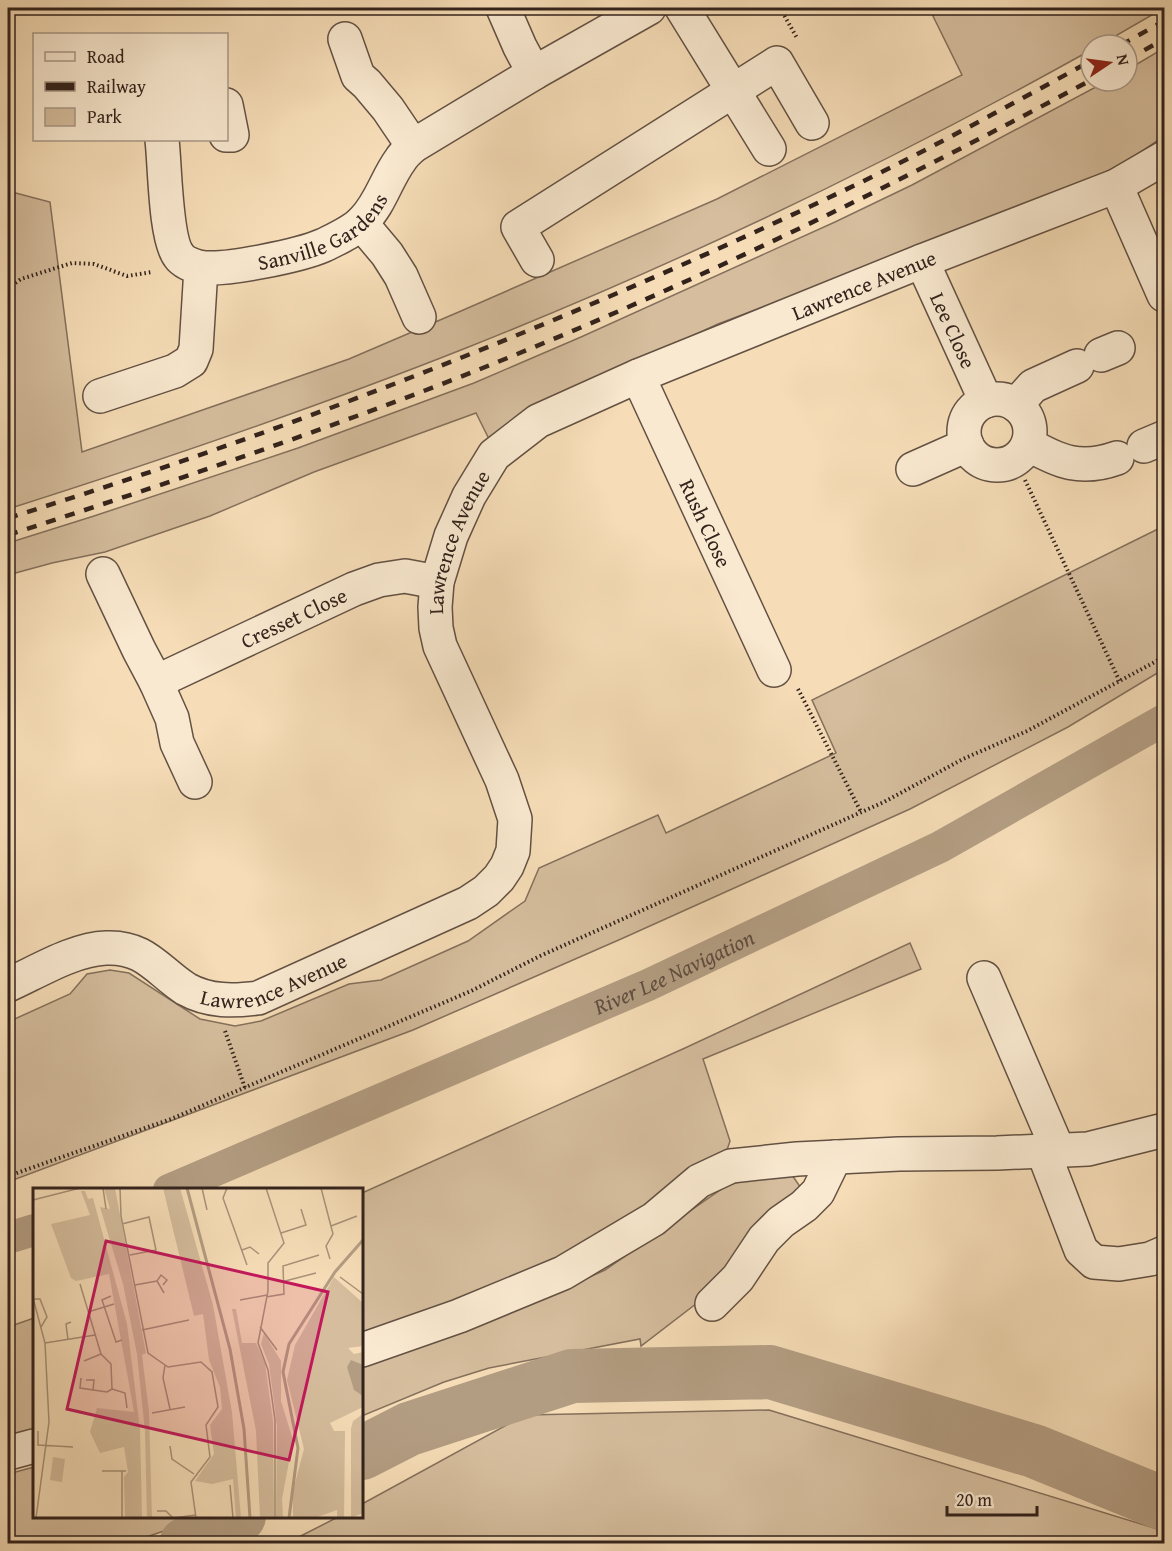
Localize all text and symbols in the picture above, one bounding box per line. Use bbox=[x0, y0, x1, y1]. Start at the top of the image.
legend bbox=[33, 33, 228, 141]
north arrow bbox=[1079, 33, 1139, 93]
text: Road bbox=[87, 43, 125, 70]
text: N bbox=[1111, 52, 1137, 68]
text: Railway bbox=[87, 73, 146, 100]
text: Park bbox=[87, 103, 123, 130]
street label: Sanville Gardens bbox=[255, 187, 395, 278]
street label: Lawrence Avenue bbox=[787, 242, 941, 328]
street label: Lee Close bbox=[923, 287, 985, 373]
street label: Lawrence Avenue bbox=[419, 464, 497, 615]
street label: Rush Close bbox=[672, 474, 740, 573]
street label: Cresset Close bbox=[235, 579, 352, 656]
water label: River Lee Navigation bbox=[588, 921, 759, 1023]
street label: Lawrence Avenue bbox=[197, 944, 352, 1016]
inset map bbox=[33, 1188, 363, 1518]
scale bar bbox=[947, 1479, 1037, 1517]
text: 20 m bbox=[956, 1486, 992, 1513]

